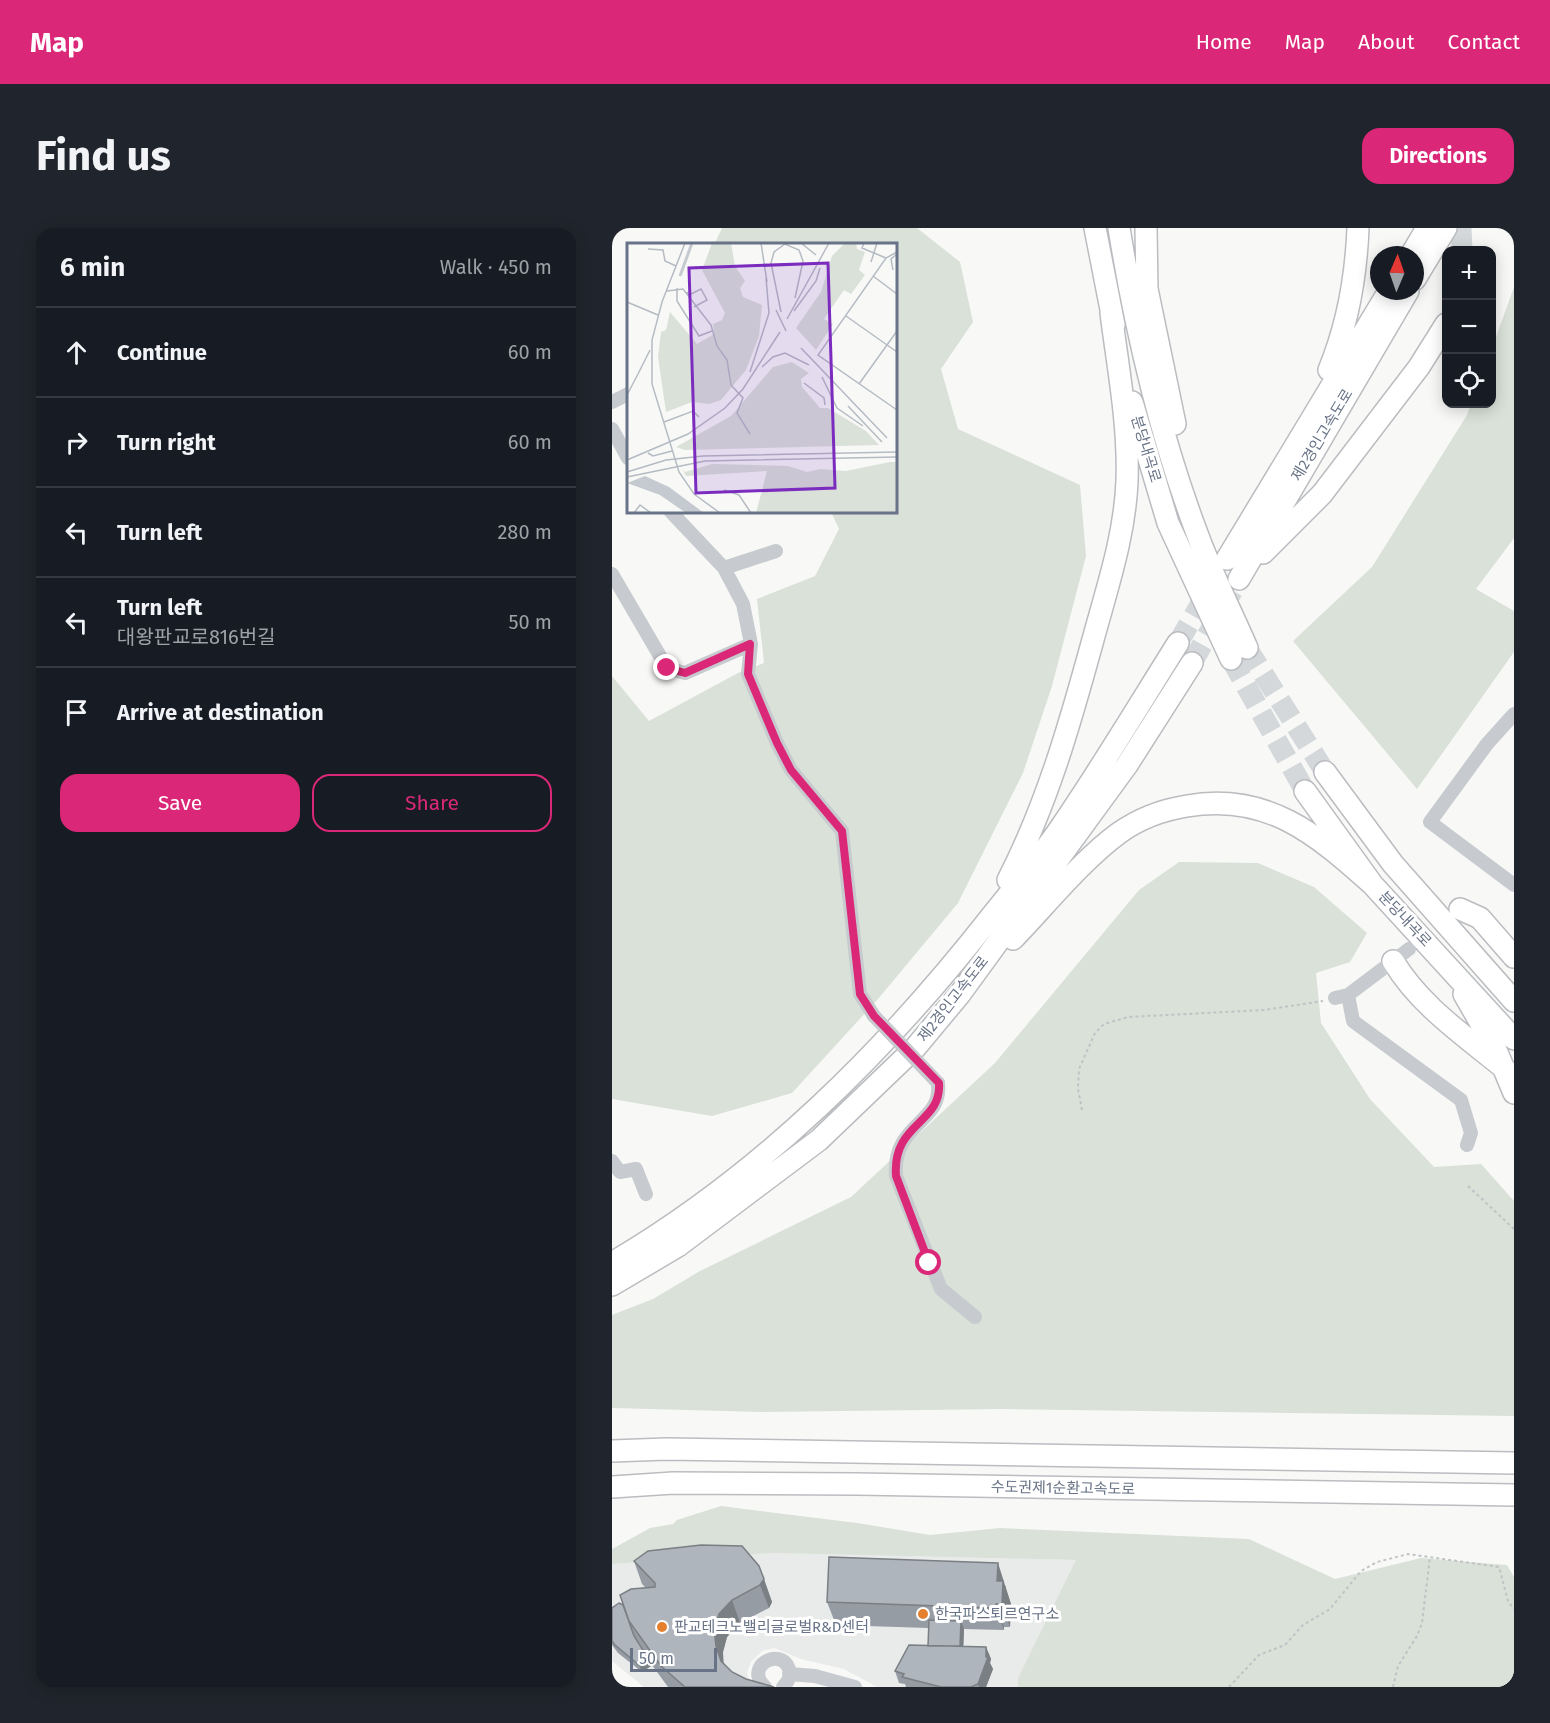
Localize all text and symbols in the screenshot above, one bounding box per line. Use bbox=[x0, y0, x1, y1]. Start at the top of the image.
text: Map bbox=[30, 26, 84, 59]
text: Home bbox=[1196, 29, 1252, 55]
text: Map bbox=[1285, 29, 1325, 55]
text: About bbox=[1358, 29, 1415, 55]
text: Contact bbox=[1448, 29, 1520, 55]
button: Directions bbox=[1362, 128, 1514, 184]
text: Find us bbox=[36, 131, 171, 181]
inset map bbox=[627, 243, 897, 513]
north arrow bbox=[1370, 246, 1424, 300]
map controls bbox=[1442, 246, 1496, 408]
button: + bbox=[1442, 246, 1496, 300]
text: 6 min bbox=[60, 252, 125, 283]
text: Walk · 450 m bbox=[440, 255, 552, 279]
button: − bbox=[1442, 300, 1496, 354]
icon: ahead bbox=[60, 336, 93, 369]
text: Continue bbox=[117, 339, 207, 366]
text: 60 m bbox=[508, 340, 552, 364]
button: locate bbox=[1442, 354, 1496, 408]
street label: 제2경인고속도로 bbox=[1287, 386, 1357, 484]
street label: 분당내곡로 bbox=[1127, 413, 1165, 485]
icon: right bbox=[60, 426, 93, 459]
text: Turn right bbox=[117, 429, 216, 456]
text: 60 m bbox=[508, 430, 552, 454]
icon: left bbox=[60, 516, 93, 549]
text: Turn left bbox=[117, 519, 202, 546]
text: 280 m bbox=[497, 520, 552, 544]
text: Turn left bbox=[117, 594, 202, 621]
icon: left bbox=[60, 606, 93, 639]
text: 50 m bbox=[508, 610, 552, 634]
text: 대왕판교로816번길 bbox=[117, 625, 276, 649]
route end bbox=[653, 654, 679, 680]
icon: arrive bbox=[60, 696, 93, 729]
text: Arrive at destination bbox=[117, 699, 324, 726]
button: Save bbox=[60, 774, 300, 832]
button: Share bbox=[312, 774, 552, 832]
street label: 분당내곡로 bbox=[1375, 888, 1435, 950]
street label: 제2경인고속도로 bbox=[914, 952, 992, 1046]
route start bbox=[915, 1249, 941, 1275]
street label: 수도권제1순환고속도로 bbox=[991, 1478, 1135, 1498]
place label: 한국파스퇴르연구소 bbox=[935, 1605, 1059, 1623]
marker: 한국파스퇴르연구소 bbox=[916, 1607, 930, 1621]
place label: 판교테크노밸리글로벌R&D센터 bbox=[674, 1618, 869, 1636]
marker: 판교테크노밸리글로벌R&D센터 bbox=[655, 1620, 669, 1634]
scale bar bbox=[630, 1645, 717, 1672]
text: 50 m bbox=[639, 1649, 674, 1668]

